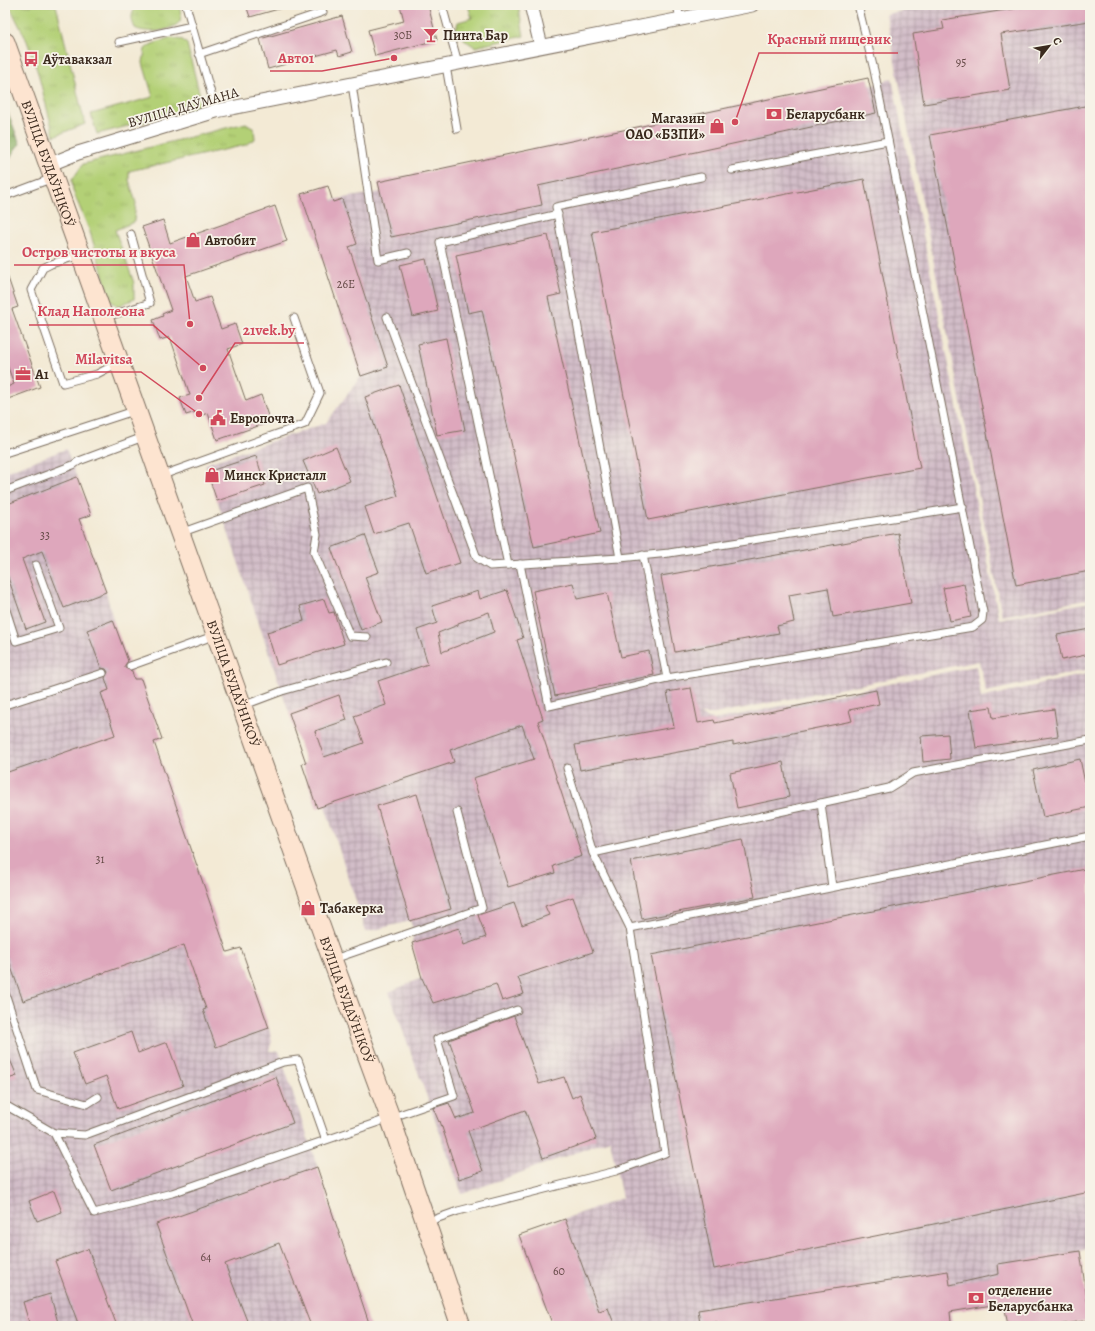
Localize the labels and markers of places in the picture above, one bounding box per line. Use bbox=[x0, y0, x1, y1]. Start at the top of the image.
bar icon: Пинта Бар bbox=[422, 26, 440, 44]
place label: Пинта Бар bbox=[443, 26, 509, 45]
callout: Красный пищевик bbox=[759, 26, 898, 53]
callout: Авто1 bbox=[270, 44, 322, 71]
bus stop icon: Аўтавакзал bbox=[22, 50, 40, 68]
place label: Аўтавакзал bbox=[42, 50, 112, 69]
bank icon: Беларусбанк bbox=[765, 105, 783, 123]
place label: Беларусбанк bbox=[786, 105, 865, 124]
place label: Магазин ОАО «БЗПИ» bbox=[626, 109, 705, 144]
shop icon: Магазин ОАО «БЗПИ» bbox=[708, 117, 726, 135]
shop icon: Автобит bbox=[184, 231, 202, 249]
place label: Автобит bbox=[204, 231, 256, 250]
callout: Остров чистоты и вкуса bbox=[14, 238, 184, 265]
callout: Клад Наполеона bbox=[29, 298, 153, 325]
callout: 21vek.by bbox=[235, 316, 304, 343]
callout: Milavitsa bbox=[68, 345, 141, 372]
office icon: A1 bbox=[14, 365, 32, 383]
place label: A1 bbox=[34, 365, 49, 384]
public building icon: Европочта bbox=[209, 409, 227, 427]
place label: Европочта bbox=[230, 409, 295, 428]
shop icon: Минск Кристалл bbox=[203, 466, 221, 484]
place label: Минск Кристалл bbox=[224, 466, 326, 485]
shop icon: Табакерка bbox=[299, 899, 317, 917]
place label: Табакерка bbox=[320, 899, 384, 918]
place label: отделение Беларусбанка bbox=[988, 1281, 1074, 1316]
bank icon: отделение Беларусбанка bbox=[967, 1289, 985, 1307]

